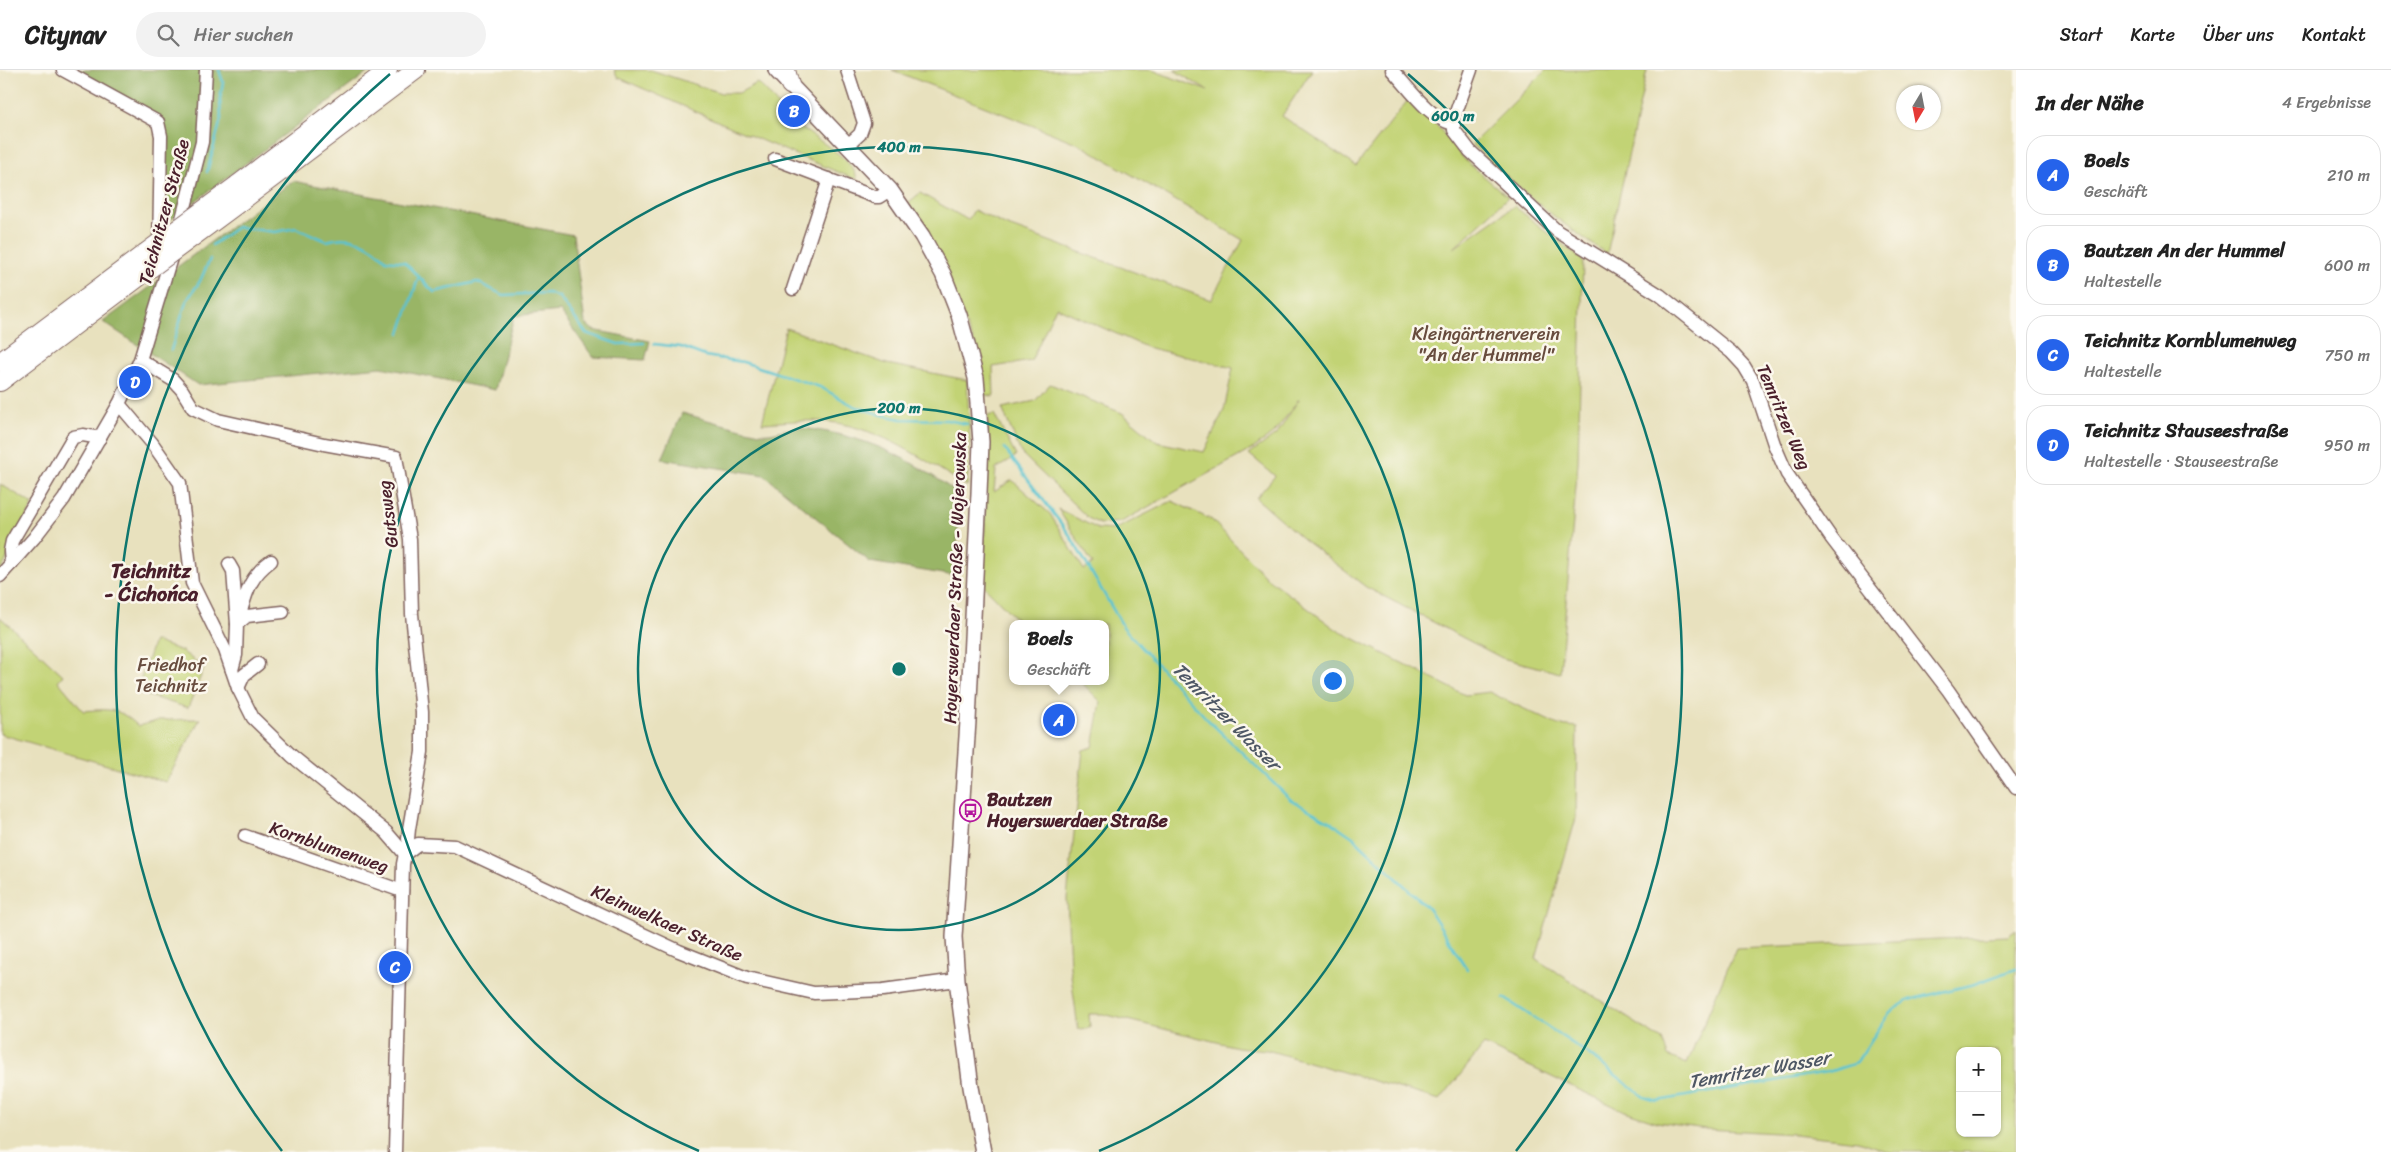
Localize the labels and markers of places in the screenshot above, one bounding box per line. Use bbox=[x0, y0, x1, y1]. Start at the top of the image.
pin: B bbox=[778, 92, 810, 130]
pin: D bbox=[119, 363, 151, 401]
centre of rings bbox=[890, 660, 908, 678]
pin: A bbox=[1043, 701, 1075, 739]
place label: Bautzen Hoyerswerdaer Straße bbox=[986, 784, 1169, 837]
bus stop icon: Bautzen Hoyerswerdaer Straße bbox=[959, 798, 983, 822]
pin: C bbox=[379, 948, 411, 986]

